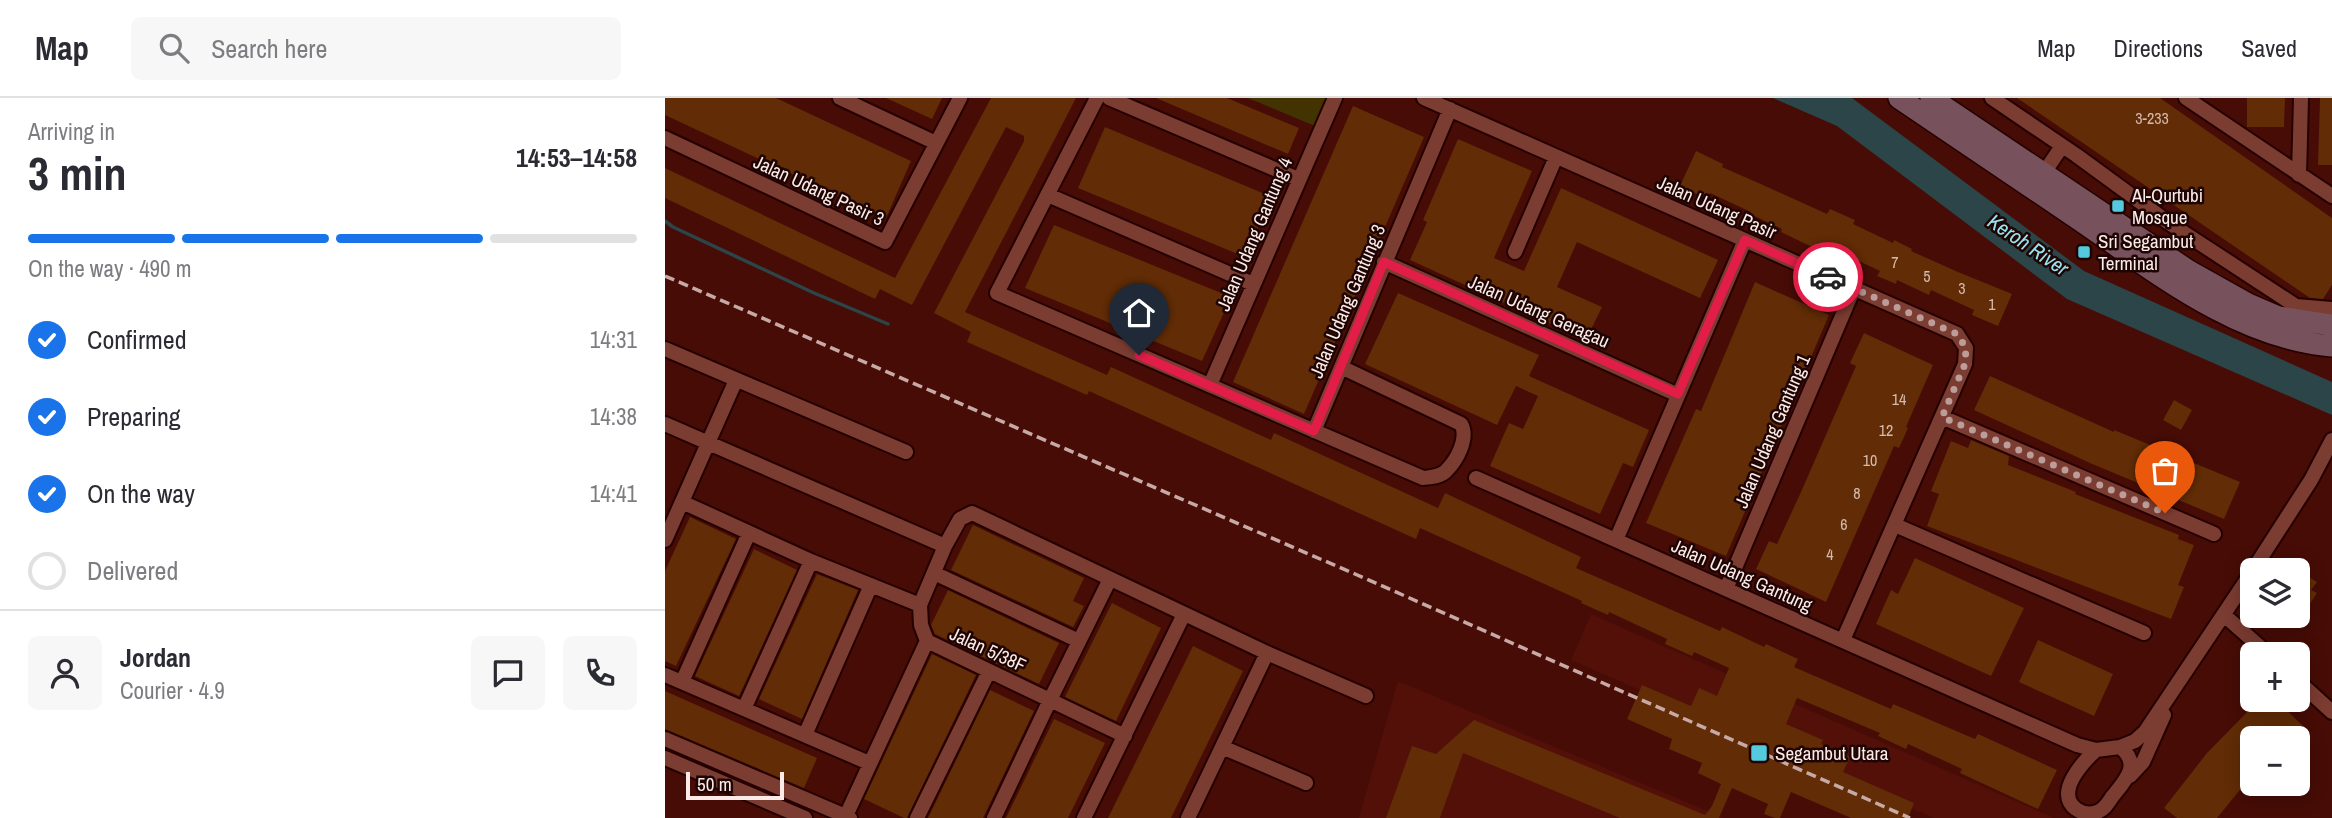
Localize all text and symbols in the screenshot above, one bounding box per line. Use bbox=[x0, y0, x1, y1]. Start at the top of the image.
search box bbox=[131, 17, 621, 80]
text: Map bbox=[35, 26, 89, 70]
icon: search bbox=[155, 29, 193, 67]
text: Search here bbox=[211, 31, 327, 66]
text: Map bbox=[2037, 32, 2075, 64]
text: Directions bbox=[2113, 32, 2203, 64]
text: Saved bbox=[2241, 32, 2297, 64]
house number: 3-233 bbox=[2135, 107, 2169, 129]
text: Arriving in bbox=[28, 116, 115, 147]
text: 14:53–14:58 bbox=[516, 140, 637, 175]
text: 3 min bbox=[28, 142, 127, 204]
street label: Jalan Udang Pasir 3 bbox=[750, 148, 888, 232]
street label: Jalan Udang Gantung 4 bbox=[1210, 153, 1298, 315]
street label: Jalan Udang Pasir bbox=[1653, 169, 1782, 245]
place label: Al-Qurtubi Mosque bbox=[2131, 182, 2203, 230]
marker: Al-Qurtubi Mosque bbox=[2110, 198, 2126, 214]
water label: Keroh River bbox=[1982, 207, 2076, 283]
street label: Jalan Udang Gantung 3 bbox=[1303, 220, 1391, 382]
place label: Sri Segambut Terminal bbox=[2098, 228, 2194, 276]
courier bbox=[1793, 242, 1863, 312]
marker: Sri Segambut Terminal bbox=[2076, 244, 2092, 260]
house number: 7 bbox=[1891, 251, 1899, 273]
text: On the way · 490 m bbox=[28, 253, 192, 284]
icon: car bbox=[1809, 258, 1847, 296]
house number: 5 bbox=[1923, 265, 1931, 287]
street label: Jalan Udang Geragau bbox=[1464, 268, 1614, 354]
house number: 3 bbox=[1958, 277, 1966, 299]
pin bbox=[1109, 283, 1169, 355]
house number: 1 bbox=[1988, 293, 1996, 315]
icon: home bbox=[1120, 294, 1158, 332]
icon: check bbox=[28, 321, 66, 359]
text: Confirmed bbox=[87, 322, 187, 357]
text: 14:31 bbox=[590, 324, 637, 355]
street label: Jalan Udang Gantung 1 bbox=[1728, 350, 1816, 512]
house number: 14 bbox=[1892, 388, 1906, 410]
icon: check bbox=[28, 398, 66, 436]
text: Preparing bbox=[87, 399, 181, 434]
text: 14:38 bbox=[590, 401, 637, 432]
house number: 12 bbox=[1879, 419, 1893, 441]
pin bbox=[2135, 441, 2195, 513]
house number: 10 bbox=[1863, 449, 1877, 471]
icon: bag bbox=[2146, 452, 2184, 490]
icon: check bbox=[28, 475, 66, 513]
text: On the way bbox=[87, 476, 195, 511]
text: 14:41 bbox=[590, 478, 637, 509]
house number: 8 bbox=[1853, 482, 1861, 504]
house number: 6 bbox=[1840, 513, 1848, 535]
street label: Jalan Udang Gantung bbox=[1667, 532, 1817, 618]
house number: 4 bbox=[1826, 543, 1834, 565]
text: Delivered bbox=[87, 553, 178, 588]
map controls bbox=[2240, 558, 2310, 796]
button: layers bbox=[2240, 558, 2310, 628]
street label: Jalan 5/38F bbox=[946, 620, 1030, 678]
button: person bbox=[28, 636, 102, 710]
button: chat bbox=[471, 636, 545, 710]
button: phone bbox=[563, 636, 637, 710]
text: Jordan bbox=[120, 640, 191, 675]
button: + bbox=[2240, 642, 2310, 712]
text: Courier · 4.9 bbox=[120, 675, 225, 706]
button: − bbox=[2240, 726, 2310, 796]
place label: Segambut Utara bbox=[1775, 740, 1889, 766]
marker: Segambut Utara bbox=[1749, 743, 1769, 763]
scale bar bbox=[686, 769, 784, 801]
text: 50 m bbox=[697, 771, 732, 797]

